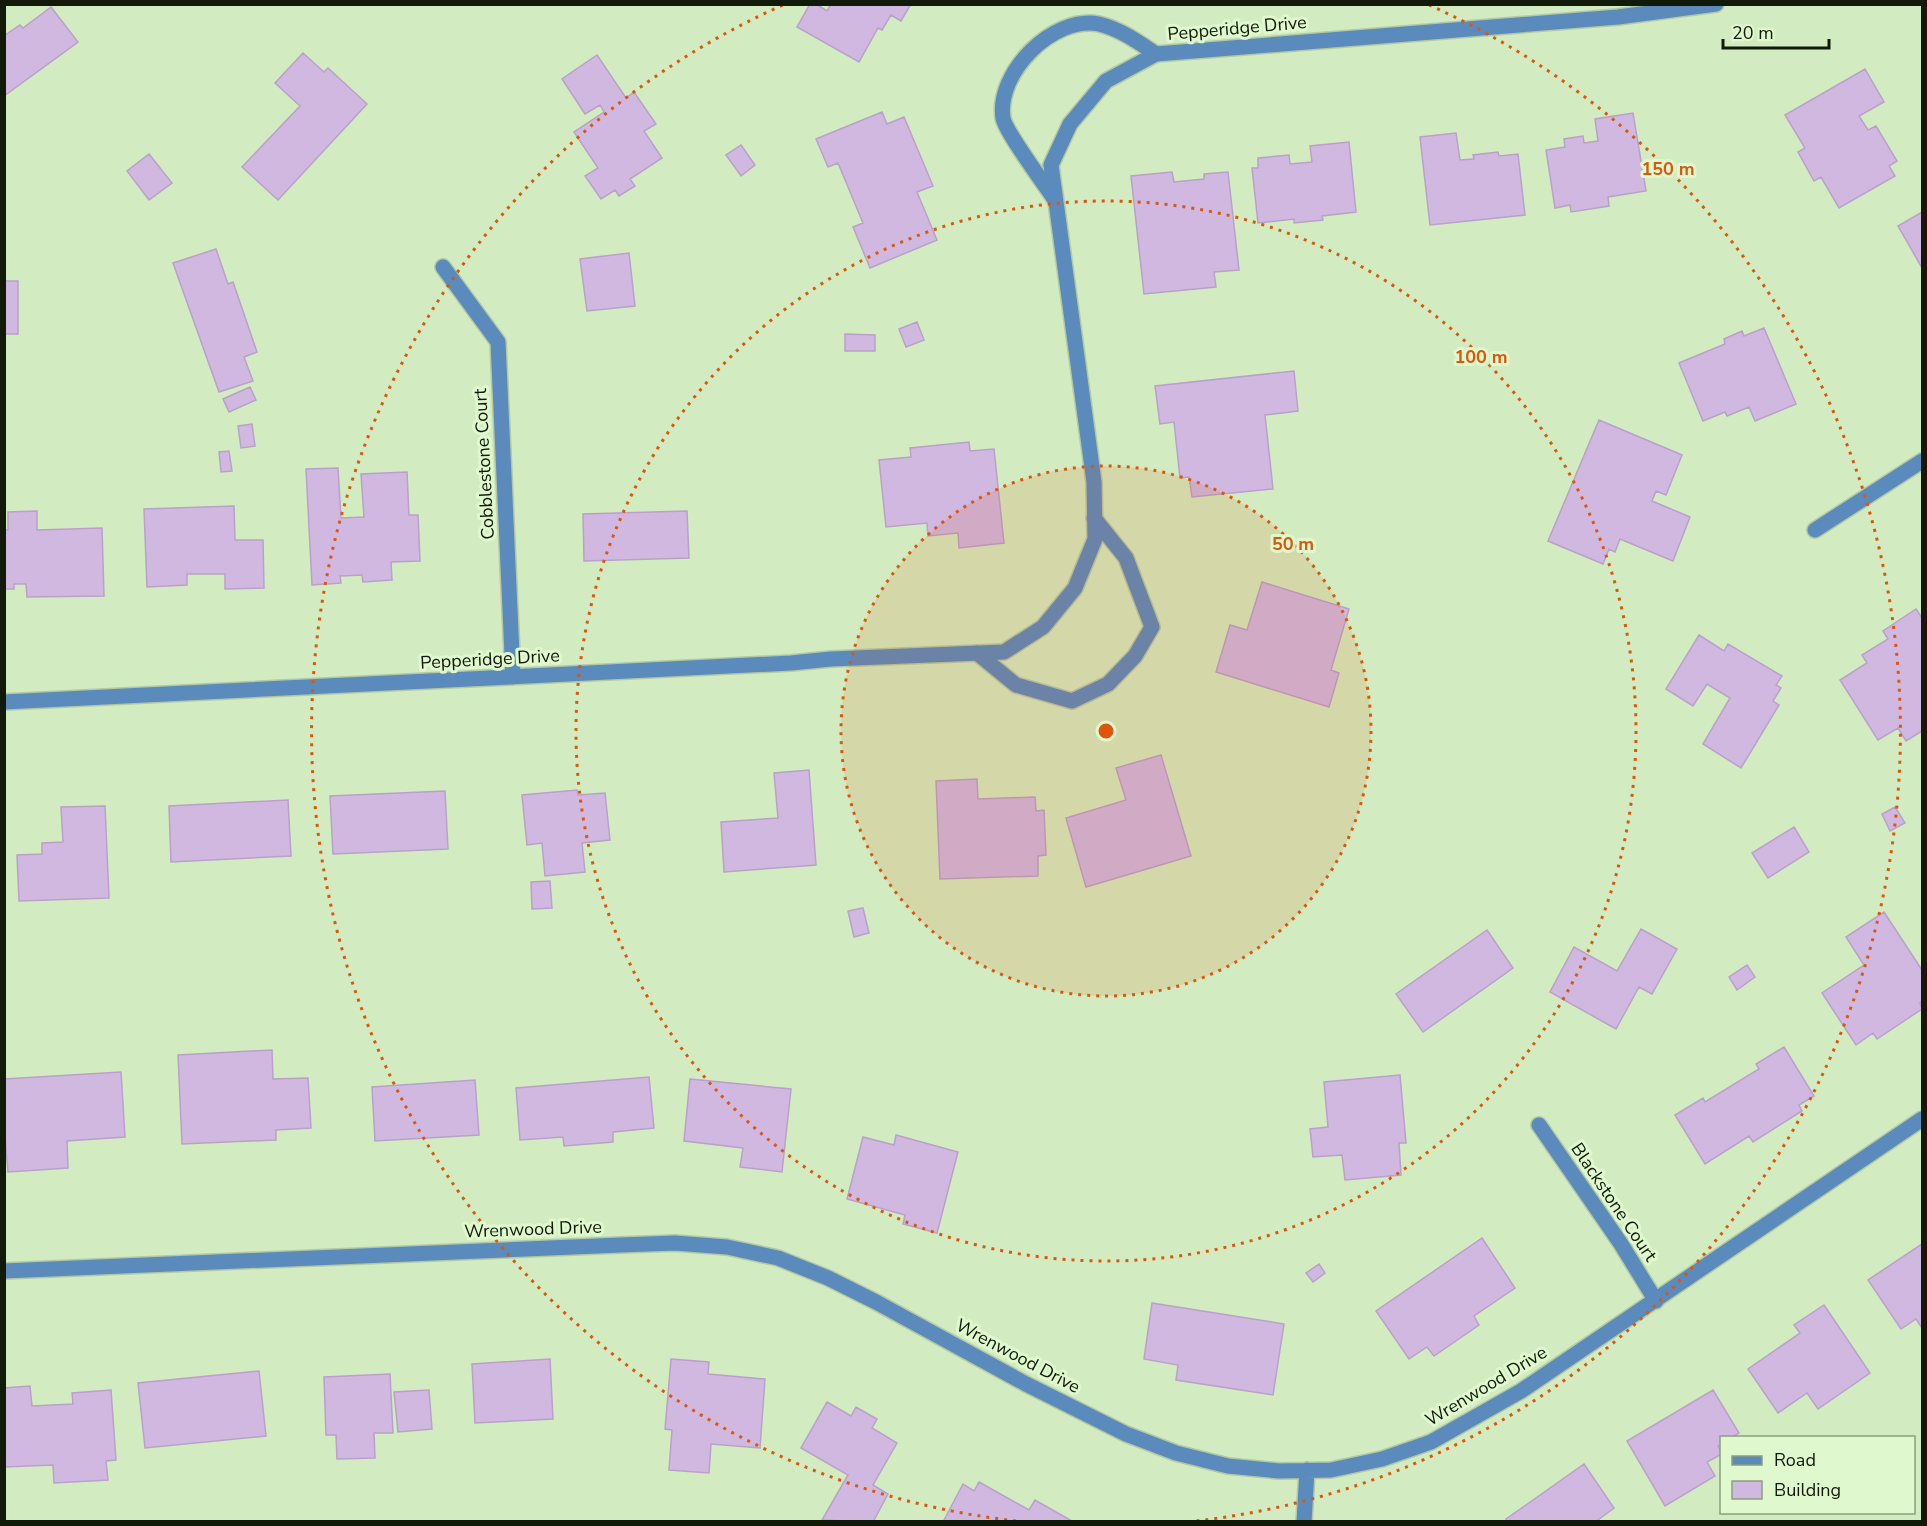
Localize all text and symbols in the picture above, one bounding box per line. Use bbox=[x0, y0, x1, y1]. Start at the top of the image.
street label: Pepperidge Drive bbox=[1166, 10, 1308, 46]
scale bar bbox=[1723, 12, 1830, 50]
text: 20 m bbox=[1732, 21, 1774, 45]
text: 150 m bbox=[1641, 157, 1695, 181]
text: 100 m bbox=[1454, 345, 1508, 369]
street label: Cobblestone Court bbox=[468, 387, 500, 540]
text: 50 m bbox=[1272, 532, 1314, 556]
street label: Pepperidge Drive bbox=[420, 643, 560, 675]
centre of rings bbox=[1096, 721, 1116, 741]
street label: Blackstone Court bbox=[1565, 1138, 1663, 1267]
street label: Wrenwood Drive bbox=[464, 1215, 602, 1243]
street label: Wrenwood Drive bbox=[952, 1313, 1084, 1399]
street label: Wrenwood Drive bbox=[1421, 1340, 1551, 1432]
legend bbox=[1720, 1436, 1915, 1514]
text: Road bbox=[1774, 1448, 1816, 1472]
text: Building bbox=[1774, 1478, 1841, 1502]

